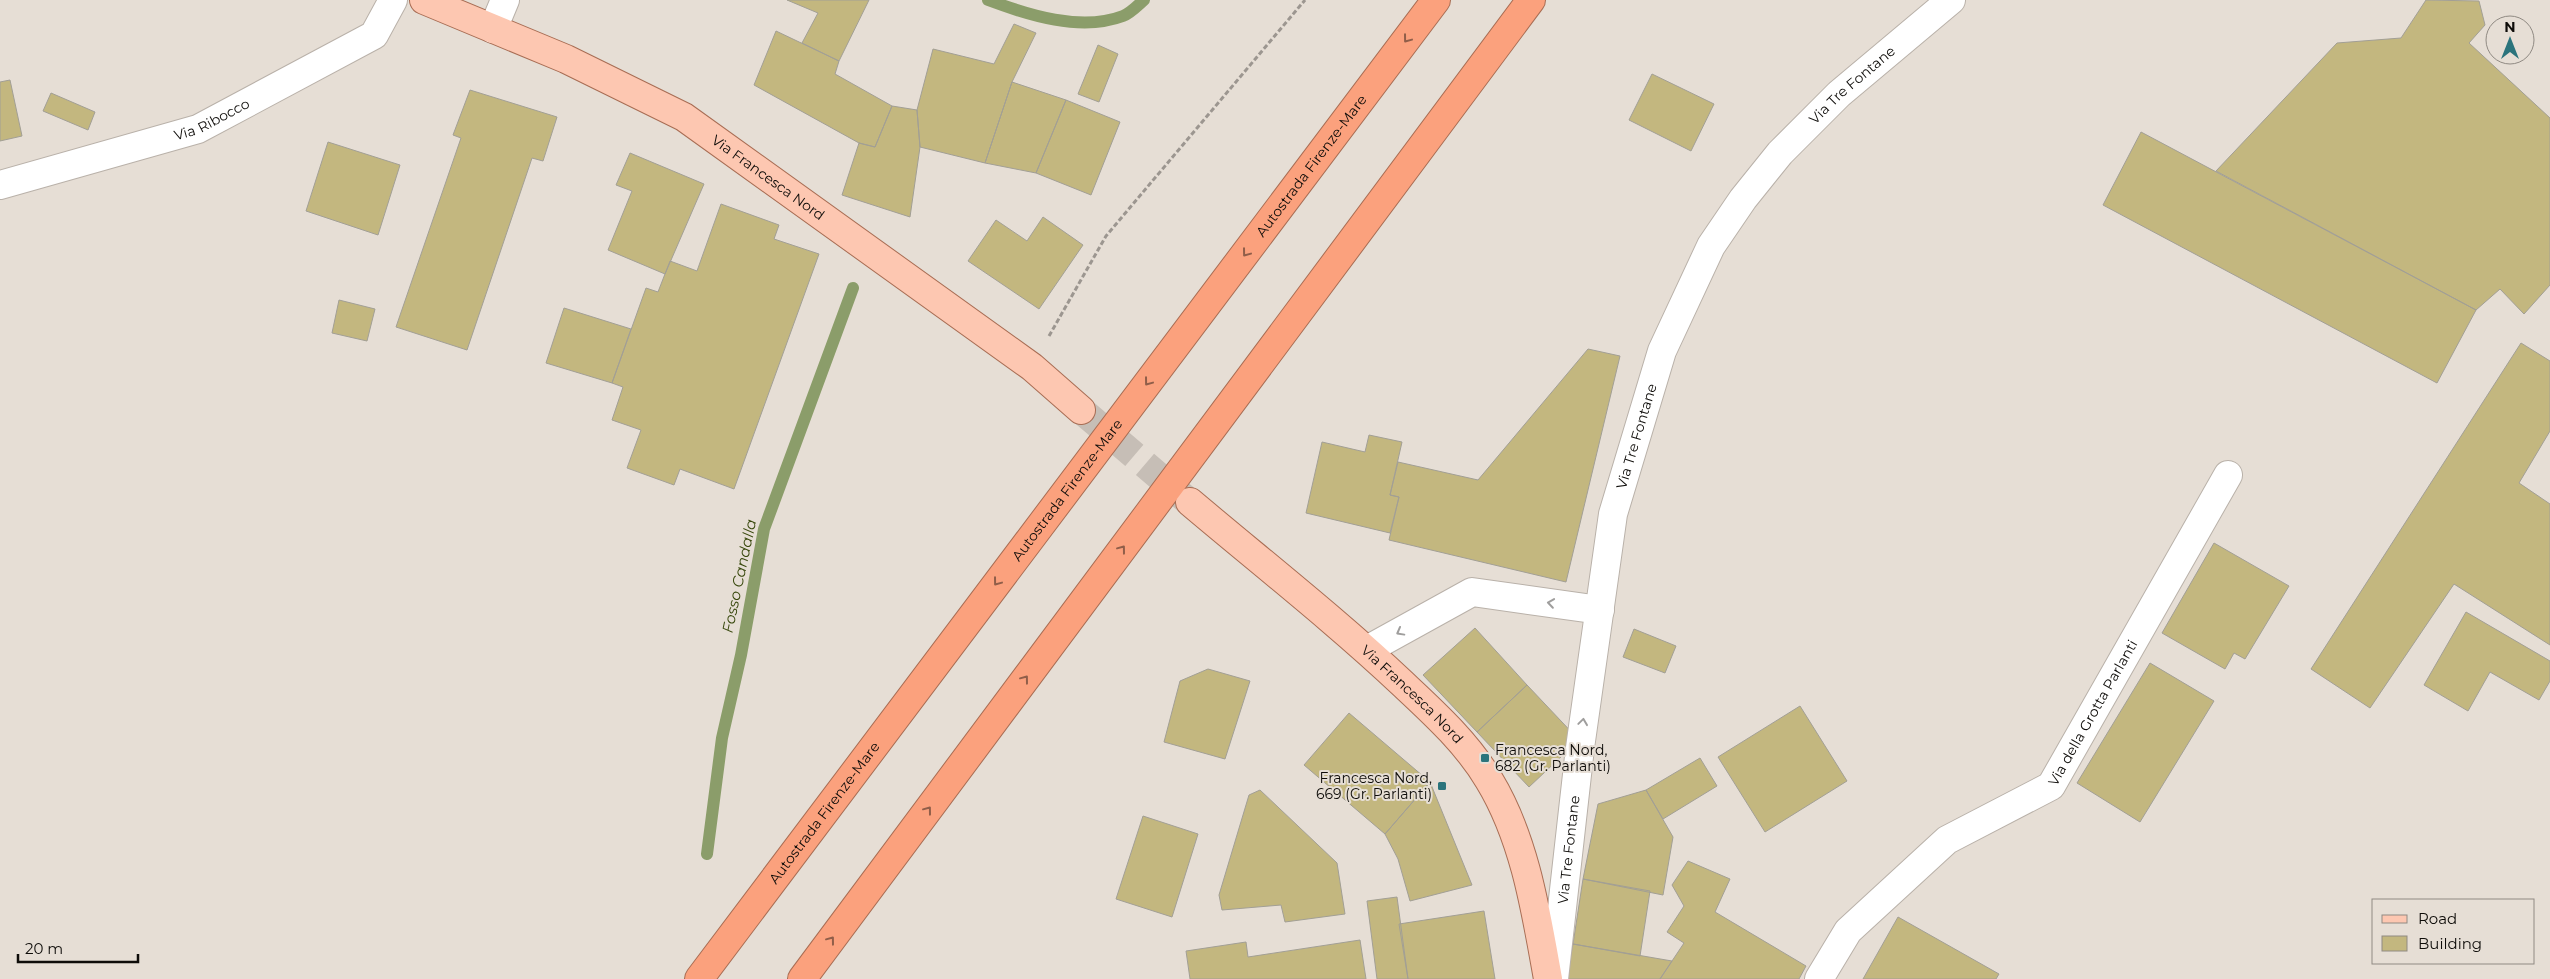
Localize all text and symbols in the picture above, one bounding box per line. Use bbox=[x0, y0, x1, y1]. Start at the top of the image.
north arrow bbox=[2485, 15, 2535, 65]
text: N bbox=[2504, 18, 2516, 36]
one-way arrow bbox=[1404, 33, 1412, 42]
street label: Via Tre Fontane bbox=[1805, 42, 1899, 128]
street label: Autostrada Firenze-Mare bbox=[1252, 91, 1371, 240]
street label: Via Ribocco bbox=[172, 94, 253, 144]
street label: Via Francesca Nord bbox=[708, 131, 828, 224]
one-way arrow bbox=[1243, 247, 1251, 256]
one-way arrow bbox=[1145, 376, 1154, 386]
street label: Via Tre Fontane bbox=[1612, 381, 1661, 491]
street label: Autostrada Firenze-Mare bbox=[1008, 415, 1126, 565]
water label: Fosso Candalla bbox=[718, 517, 760, 635]
one-way arrow bbox=[1117, 546, 1125, 555]
one-way arrow bbox=[995, 576, 1003, 585]
one-way arrow bbox=[1547, 598, 1555, 609]
one-way arrow bbox=[1396, 626, 1405, 636]
street label: Via della Grotta Parlanti bbox=[2044, 637, 2141, 789]
street label: Via Francesca Nord bbox=[1357, 641, 1467, 747]
one-way arrow bbox=[1019, 675, 1028, 685]
one-way arrow bbox=[1578, 718, 1588, 726]
street label: Autostrada Firenze-Mare bbox=[765, 738, 883, 888]
place label: Francesca Nord, 682 (Gr. Parlanti) bbox=[1495, 741, 1611, 775]
marker: Francesca Nord, 682 (Gr. Parlanti) bbox=[1479, 752, 1491, 764]
place label: Francesca Nord, 669 (Gr. Parlanti) bbox=[1316, 769, 1432, 803]
marker: Francesca Nord, 669 (Gr. Parlanti) bbox=[1436, 780, 1448, 792]
street label: Via Tre Fontane bbox=[1553, 795, 1584, 905]
one-way arrow bbox=[922, 806, 931, 816]
legend bbox=[2372, 899, 2535, 964]
text: Road bbox=[2418, 909, 2457, 928]
scale bar bbox=[18, 932, 138, 964]
text: Building bbox=[2418, 934, 2482, 953]
one-way arrow bbox=[825, 936, 834, 946]
text: 20 m bbox=[25, 939, 63, 958]

